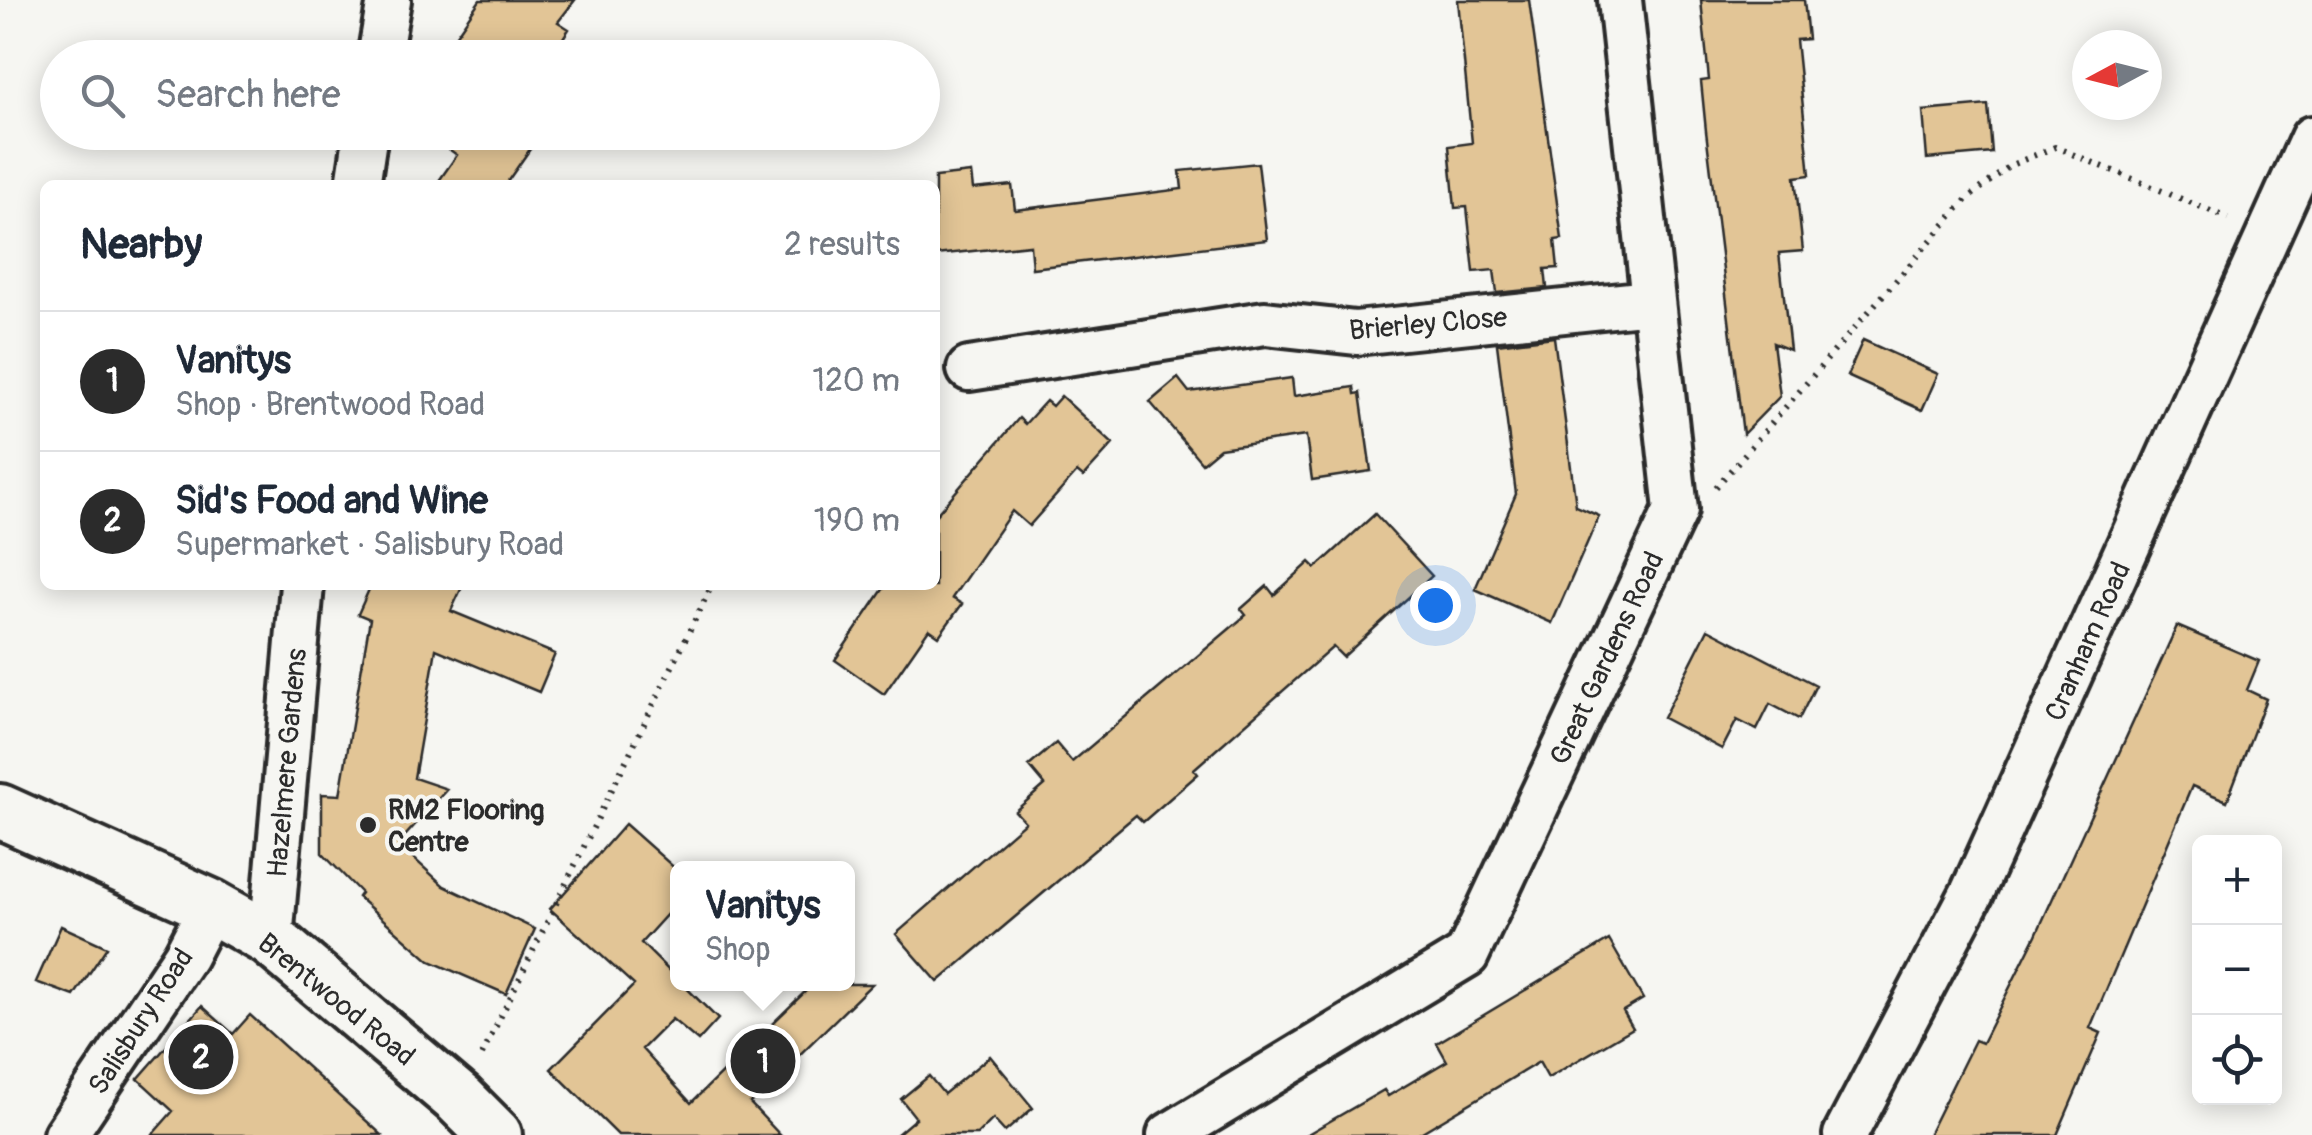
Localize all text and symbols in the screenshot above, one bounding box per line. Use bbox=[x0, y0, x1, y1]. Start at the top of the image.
north arrow bbox=[2072, 30, 2162, 120]
search box bbox=[40, 40, 940, 150]
icon: search bbox=[75, 68, 130, 123]
text: Search here bbox=[155, 71, 341, 119]
text: Nearby bbox=[80, 219, 202, 271]
text: 2 results bbox=[784, 225, 900, 265]
street label: Brierley Close bbox=[1348, 300, 1509, 349]
text: Vanitys bbox=[175, 337, 291, 385]
text: 1 bbox=[106, 361, 119, 401]
text: 120 m bbox=[812, 361, 900, 401]
text: Shop · Brentwood Road bbox=[175, 385, 485, 425]
text: Sid's Food and Wine bbox=[175, 477, 488, 525]
text: 2 bbox=[104, 501, 121, 541]
text: 190 m bbox=[814, 501, 900, 541]
text: Supermarket · Salisbury Road bbox=[175, 525, 564, 565]
street label: Great Gardens Road bbox=[1543, 546, 1672, 771]
street label: Cranham Road bbox=[2038, 557, 2139, 727]
your location bbox=[1410, 580, 1461, 631]
street label: Hazelmere Gardens bbox=[260, 647, 315, 879]
place label: RM2 Flooring Centre bbox=[388, 793, 544, 860]
marker: RM2 Flooring Centre bbox=[357, 814, 379, 836]
map controls bbox=[2192, 835, 2282, 1105]
button: + bbox=[2192, 835, 2282, 925]
popup bbox=[670, 861, 855, 991]
text: Vanitys bbox=[704, 882, 821, 930]
button: − bbox=[2192, 925, 2282, 1015]
street label: Brentwood Road bbox=[250, 926, 422, 1074]
text: Shop bbox=[704, 930, 771, 970]
street label: Salisbury Road bbox=[81, 942, 202, 1102]
button: locate bbox=[2192, 1015, 2282, 1105]
pin: 2 bbox=[168, 1020, 234, 1094]
pin: 1 bbox=[730, 1024, 796, 1098]

